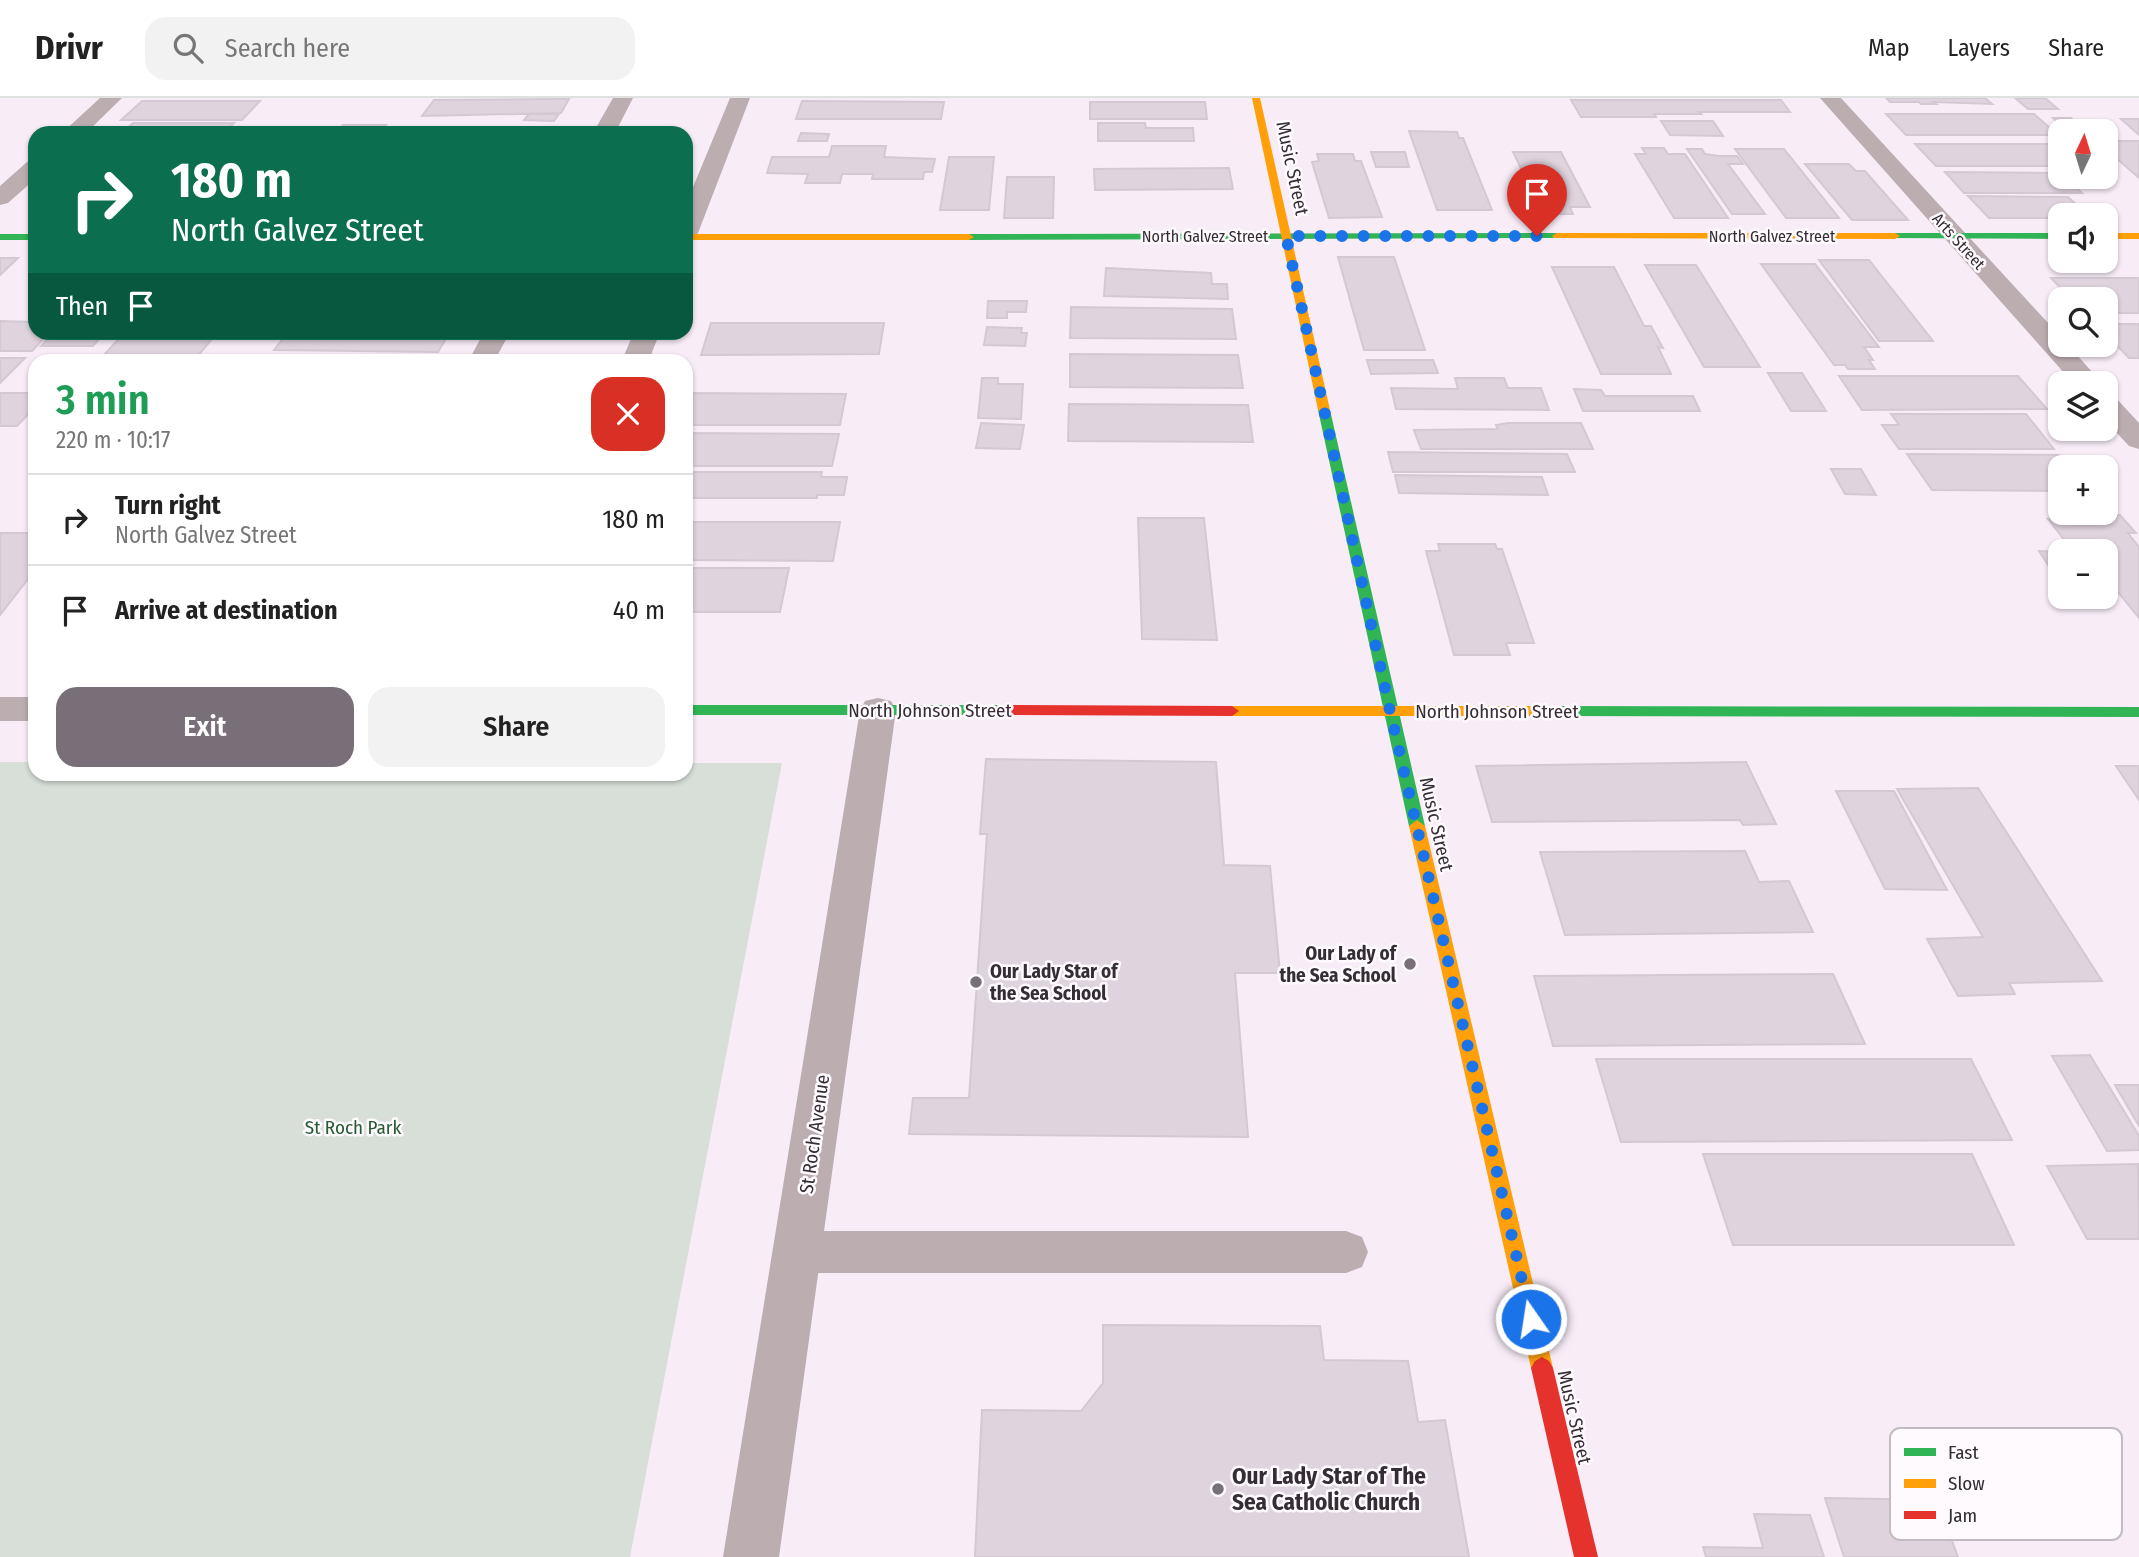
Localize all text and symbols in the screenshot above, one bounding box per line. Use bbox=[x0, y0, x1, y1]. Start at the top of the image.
search box bbox=[145, 17, 635, 80]
text: Drivr bbox=[35, 28, 103, 68]
icon: search bbox=[169, 29, 207, 67]
text: Search here bbox=[225, 33, 350, 64]
text: Map bbox=[1868, 34, 1910, 62]
text: Layers bbox=[1948, 34, 2010, 62]
text: Share bbox=[2048, 34, 2104, 62]
street label: Music Street bbox=[1271, 119, 1314, 218]
north arrow bbox=[2048, 119, 2118, 189]
map controls bbox=[2048, 119, 2118, 609]
text: 180 m bbox=[171, 151, 292, 210]
icon: right bbox=[56, 154, 147, 245]
pin bbox=[1507, 164, 1567, 236]
icon: arrive bbox=[1518, 175, 1556, 213]
button: sound bbox=[2048, 203, 2118, 273]
street label: Arts Street bbox=[1928, 209, 1989, 274]
text: North Galvez Street bbox=[171, 211, 424, 249]
street label: North Galvez Street bbox=[1142, 227, 1269, 246]
street label: North Galvez Street bbox=[1709, 227, 1836, 246]
icon: arrive bbox=[122, 287, 160, 325]
button: search bbox=[2048, 287, 2118, 357]
text: Then bbox=[56, 291, 108, 322]
button: layers bbox=[2048, 371, 2118, 441]
text: 3 min bbox=[56, 375, 150, 425]
button: close bbox=[591, 377, 665, 451]
text: 220 m · 10:17 bbox=[56, 426, 170, 454]
button: + bbox=[2048, 455, 2118, 525]
text: Turn right bbox=[115, 490, 221, 521]
icon: right bbox=[56, 501, 94, 539]
text: 180 m bbox=[602, 504, 665, 535]
text: North Galvez Street bbox=[115, 521, 297, 549]
button: − bbox=[2048, 539, 2118, 609]
icon: arrive bbox=[56, 592, 94, 630]
text: Arrive at destination bbox=[115, 595, 338, 626]
text: 40 m bbox=[613, 595, 665, 626]
button: Exit bbox=[56, 687, 354, 767]
button: Share bbox=[368, 687, 665, 767]
street label: North Johnson Street bbox=[848, 699, 1012, 722]
street label: North Johnson Street bbox=[1415, 700, 1579, 723]
street label: Music Street bbox=[1415, 775, 1459, 874]
place label: Our Lady of the Sea School bbox=[1279, 942, 1398, 987]
marker: Our Lady of the Sea School bbox=[1402, 956, 1418, 972]
place label: Our Lady Star of the Sea School bbox=[990, 960, 1119, 1005]
marker: Our Lady Star of the Sea School bbox=[968, 974, 984, 990]
street label: St Roch Avenue bbox=[795, 1073, 834, 1195]
park label: St Roch Park bbox=[305, 1116, 401, 1139]
position arrow bbox=[1494, 1282, 1568, 1356]
street label: Music Street bbox=[1553, 1368, 1597, 1467]
legend bbox=[1890, 1428, 2122, 1540]
text: Fast bbox=[1948, 1441, 1979, 1464]
place label: Our Lady Star of The Sea Catholic Church bbox=[1232, 1462, 1426, 1516]
text: Slow bbox=[1948, 1472, 1985, 1495]
marker: Our Lady Star of The Sea Catholic Church bbox=[1210, 1481, 1226, 1497]
text: Jam bbox=[1948, 1504, 1977, 1527]

